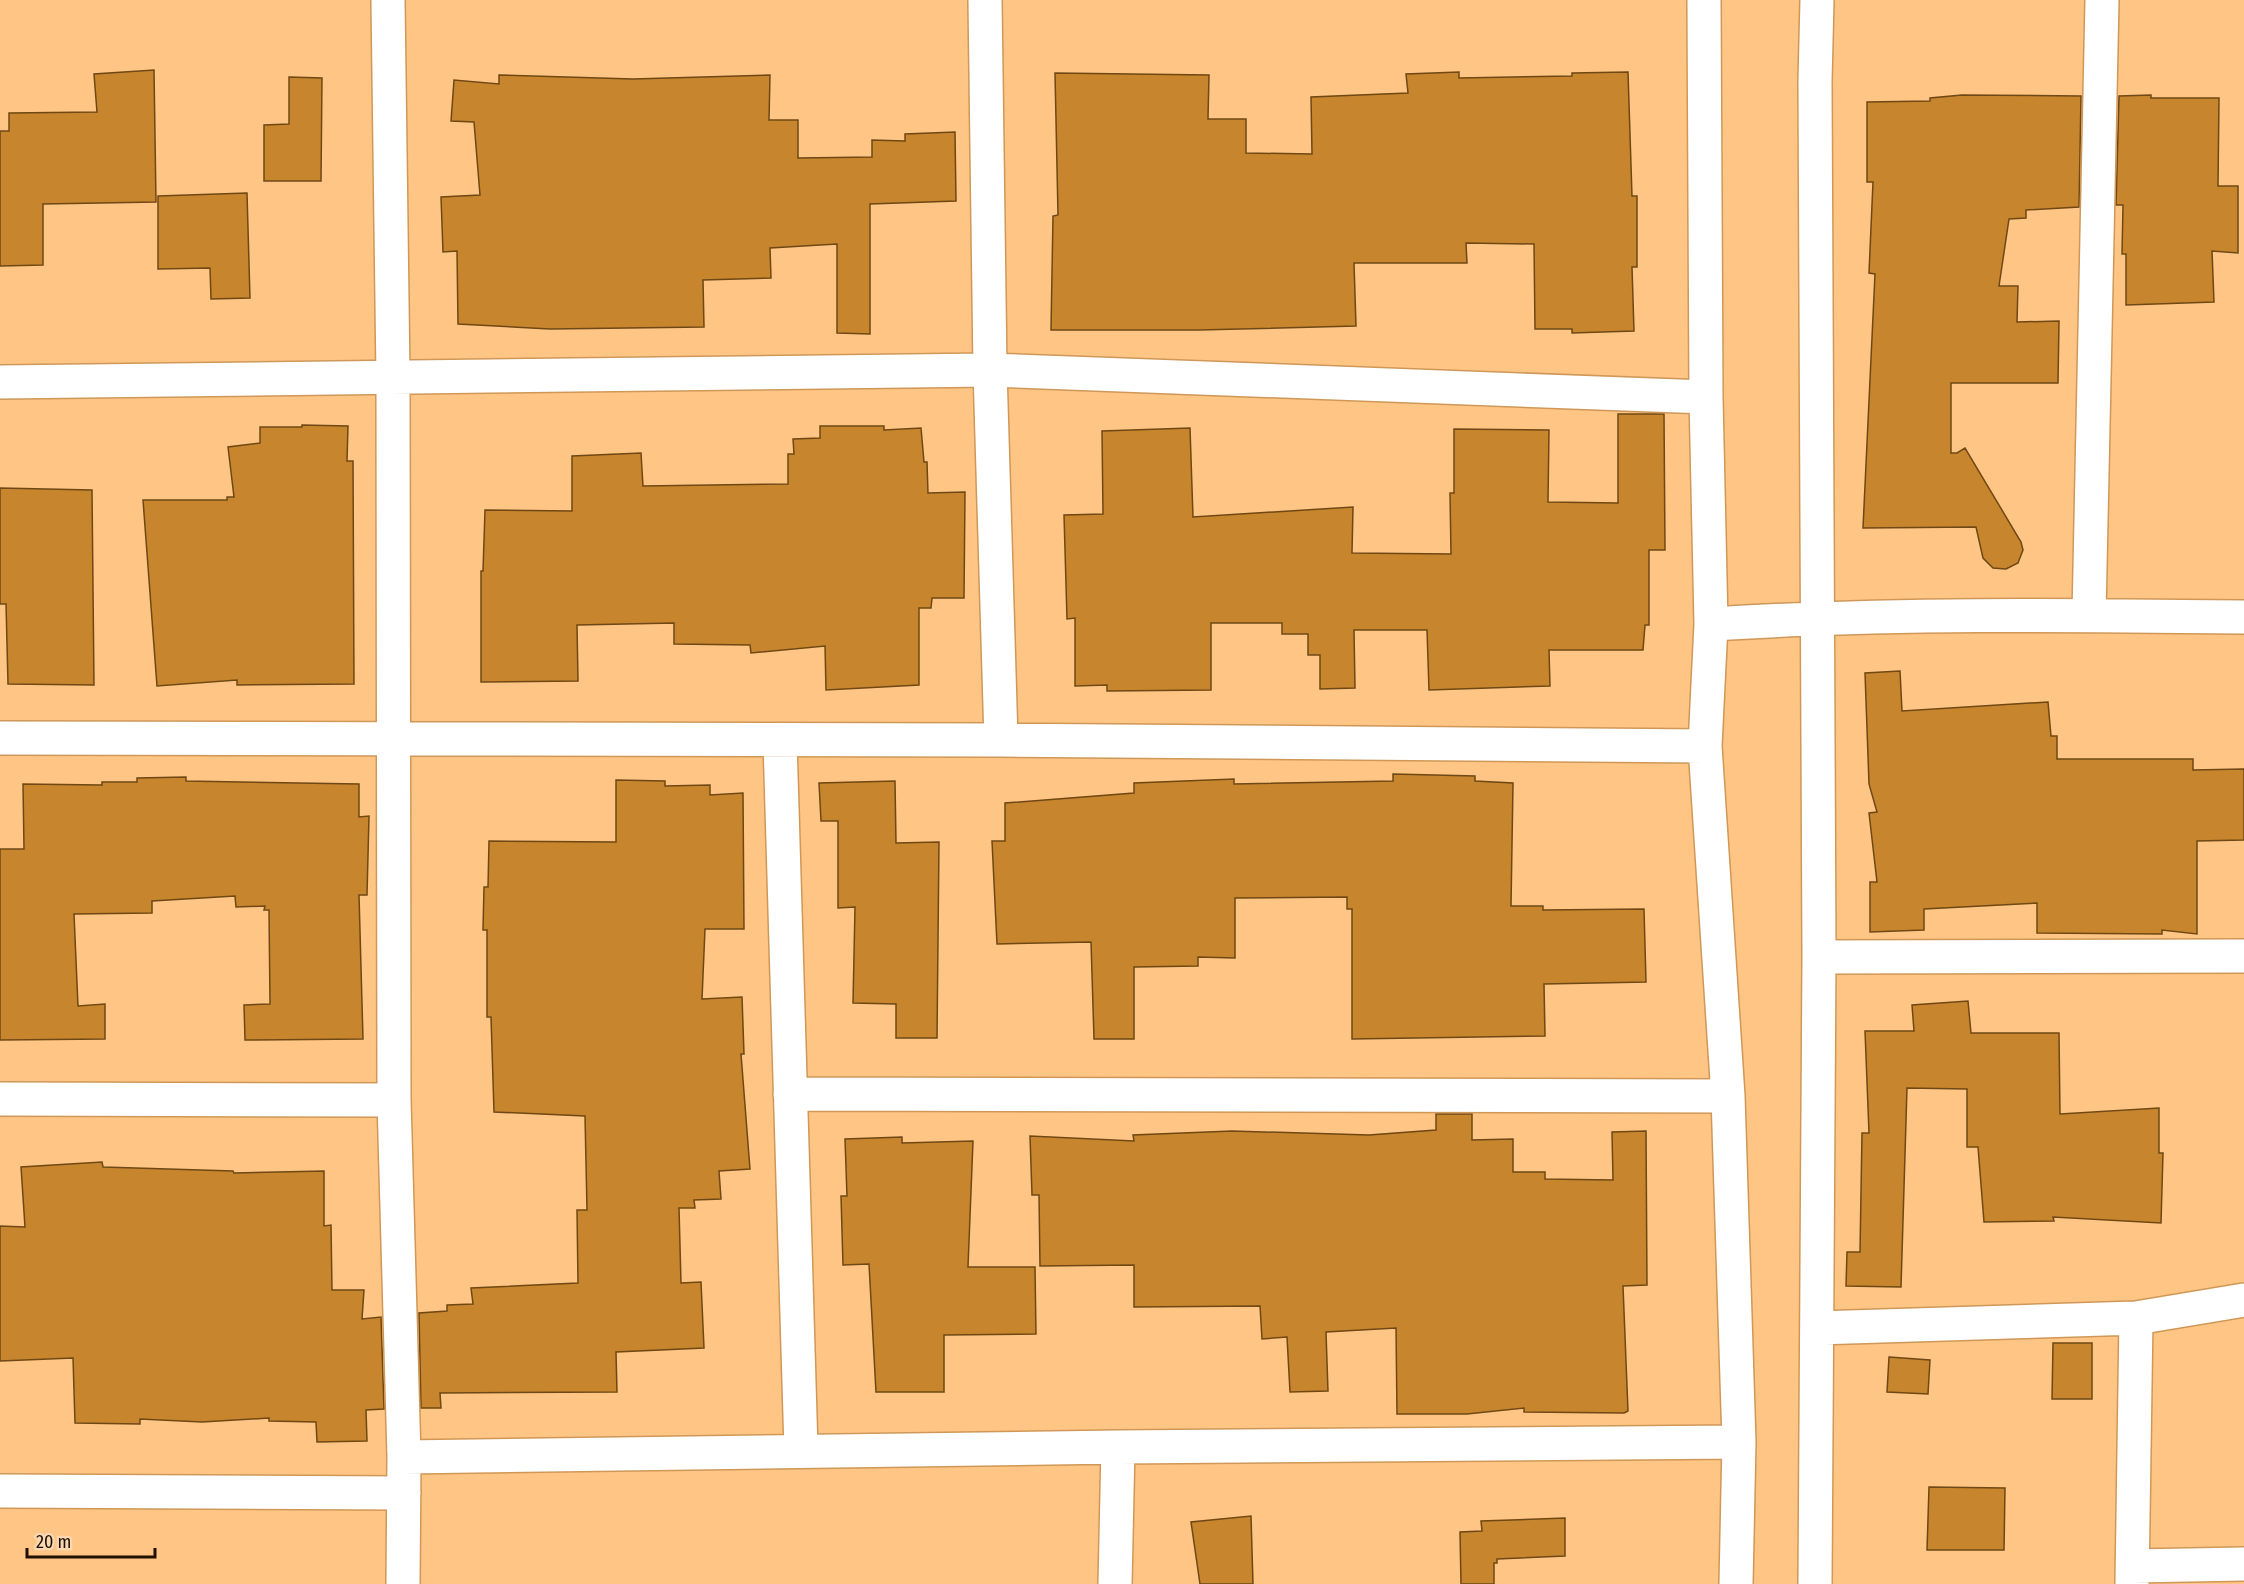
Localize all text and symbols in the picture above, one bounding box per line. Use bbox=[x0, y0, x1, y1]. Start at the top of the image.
scale bar bbox=[27, 1521, 154, 1559]
text: 20 m bbox=[36, 1531, 71, 1553]

